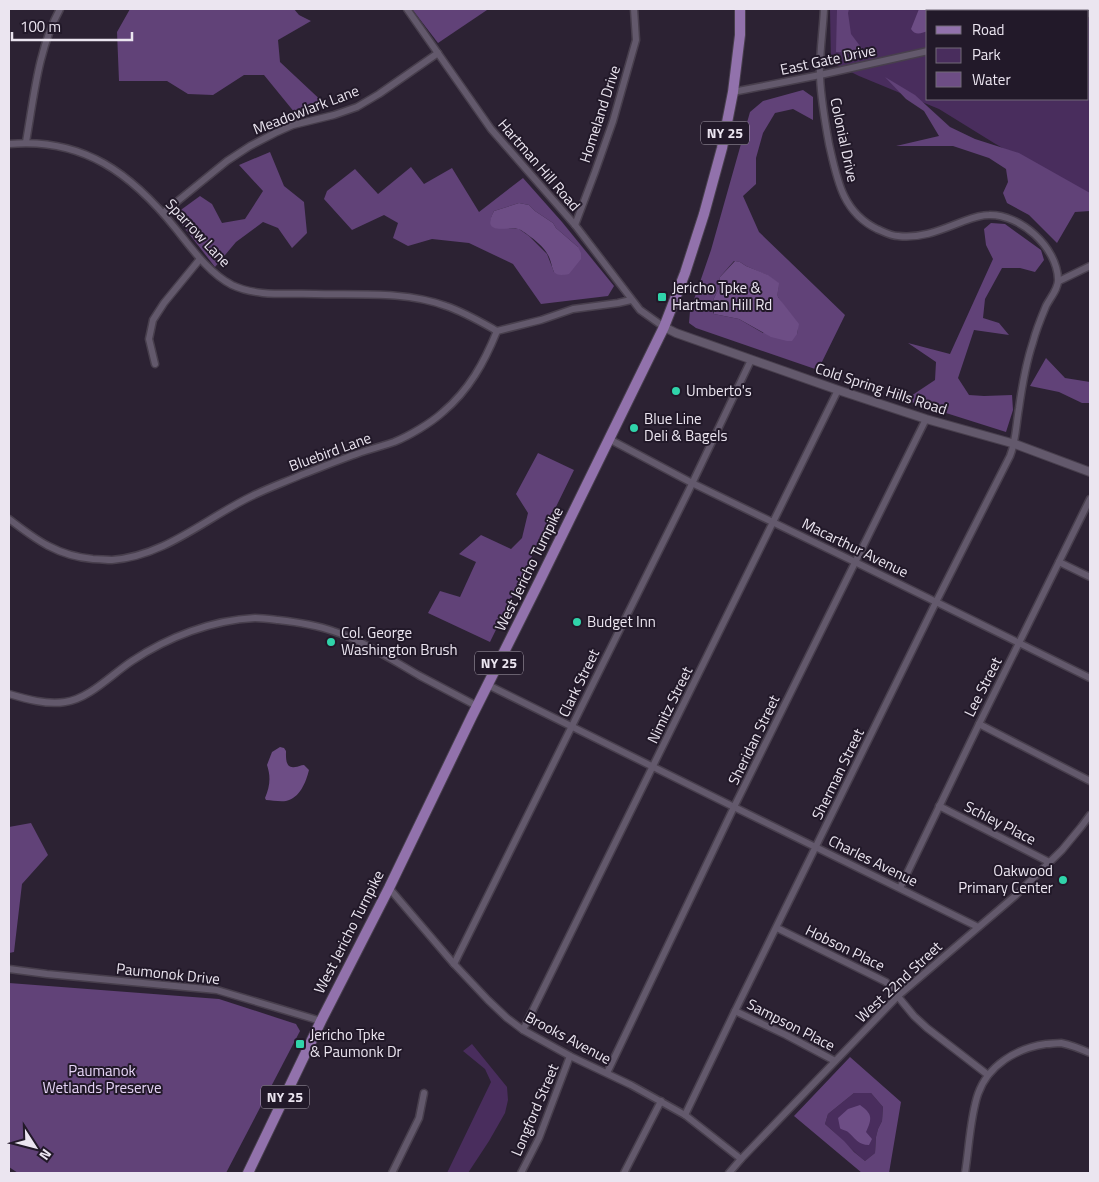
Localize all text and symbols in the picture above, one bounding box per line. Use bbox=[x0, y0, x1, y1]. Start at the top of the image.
scale bar bbox=[12, 10, 132, 42]
legend bbox=[926, 10, 1089, 100]
text: 100 m bbox=[20, 15, 61, 38]
text: Road bbox=[972, 18, 1004, 41]
street label: East Gate Drive bbox=[778, 38, 878, 81]
text: Park bbox=[972, 43, 1001, 66]
street label: Homeland Drive bbox=[573, 62, 626, 166]
text: Water bbox=[972, 68, 1011, 91]
street label: Meadowlark Lane bbox=[250, 79, 362, 140]
street label: Colonial Drive bbox=[824, 96, 865, 184]
street label: Hartman Hill Road bbox=[493, 113, 586, 216]
road number: NY 25 bbox=[701, 122, 749, 144]
street label: Sparrow Lane bbox=[160, 193, 236, 272]
place label: Jericho Tpke & Hartman Hill Rd bbox=[672, 276, 772, 316]
marker: Jericho Tpke & Hartman Hill Rd bbox=[656, 291, 668, 303]
street label: Cold Spring Hills Road bbox=[812, 356, 950, 421]
place label: Umberto's bbox=[686, 379, 752, 402]
marker: Umberto's bbox=[670, 385, 682, 397]
place label: Blue Line Deli & Bagels bbox=[644, 407, 727, 447]
marker: Blue Line Deli & Bagels bbox=[628, 422, 640, 434]
street label: Bluebird Lane bbox=[285, 426, 374, 477]
street label: West Jericho Turnpike bbox=[488, 503, 569, 635]
street label: Macarthur Avenue bbox=[798, 512, 912, 583]
place label: Budget Inn bbox=[587, 610, 656, 633]
marker: Budget Inn bbox=[571, 616, 583, 628]
place label: Col. George Washington Brush bbox=[341, 621, 458, 661]
marker: Col. George Washington Brush bbox=[325, 636, 337, 648]
street label: Clark Street bbox=[552, 644, 605, 721]
road number: NY 25 bbox=[475, 651, 523, 674]
street label: Lee Street bbox=[958, 652, 1008, 721]
street label: Nimitz Street bbox=[641, 662, 698, 747]
street label: Sheridan Street bbox=[722, 690, 786, 789]
street label: Sherman Street bbox=[806, 724, 870, 823]
street label: Schley Place bbox=[960, 795, 1040, 851]
street label: Charles Avenue bbox=[825, 829, 922, 892]
place label: Oakwood Primary Center bbox=[958, 859, 1053, 899]
street label: West Jericho Turnpike bbox=[307, 866, 390, 997]
marker: Oakwood Primary Center bbox=[1057, 874, 1069, 886]
street label: Hobson Place bbox=[802, 918, 889, 977]
street label: West 22nd Street bbox=[850, 935, 948, 1028]
street label: Paumonok Drive bbox=[115, 957, 221, 990]
street label: Sampson Place bbox=[743, 992, 839, 1057]
street label: Brooks Avenue bbox=[521, 1005, 615, 1070]
place label: Jericho Tpke & Paumonk Dr bbox=[310, 1023, 402, 1063]
marker: Jericho Tpke & Paumonk Dr bbox=[294, 1038, 306, 1050]
park label: Paumanok Wetlands Preserve bbox=[43, 1059, 161, 1099]
street label: Longford Street bbox=[505, 1059, 565, 1160]
road number: NY 25 bbox=[261, 1086, 309, 1108]
north arrow bbox=[10, 1122, 60, 1172]
text: N bbox=[35, 1145, 57, 1165]

